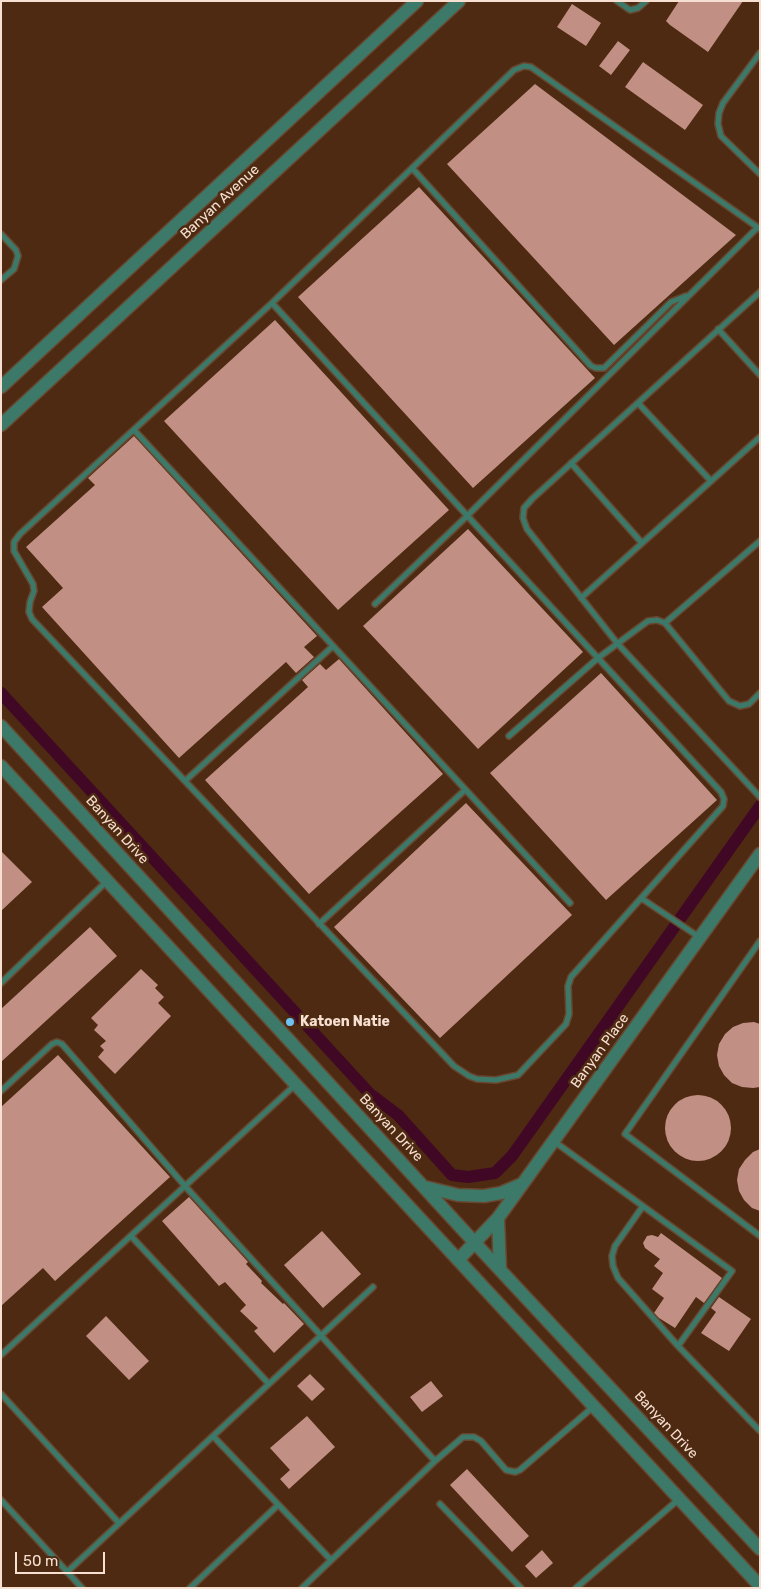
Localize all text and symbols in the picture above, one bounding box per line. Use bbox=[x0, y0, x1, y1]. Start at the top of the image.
street label: Banyan Avenue bbox=[177, 161, 263, 243]
street label: Banyan Drive bbox=[82, 792, 152, 868]
street label: Banyan Place bbox=[567, 1010, 633, 1092]
place label: Katoen Natie bbox=[300, 1014, 390, 1030]
marker: Katoen Natie bbox=[284, 1016, 296, 1028]
street label: Banyan Drive bbox=[355, 1091, 427, 1165]
street label: Banyan Drive bbox=[630, 1388, 702, 1462]
scale bar bbox=[18, 1542, 108, 1574]
text: 50 m bbox=[23, 1552, 58, 1570]

